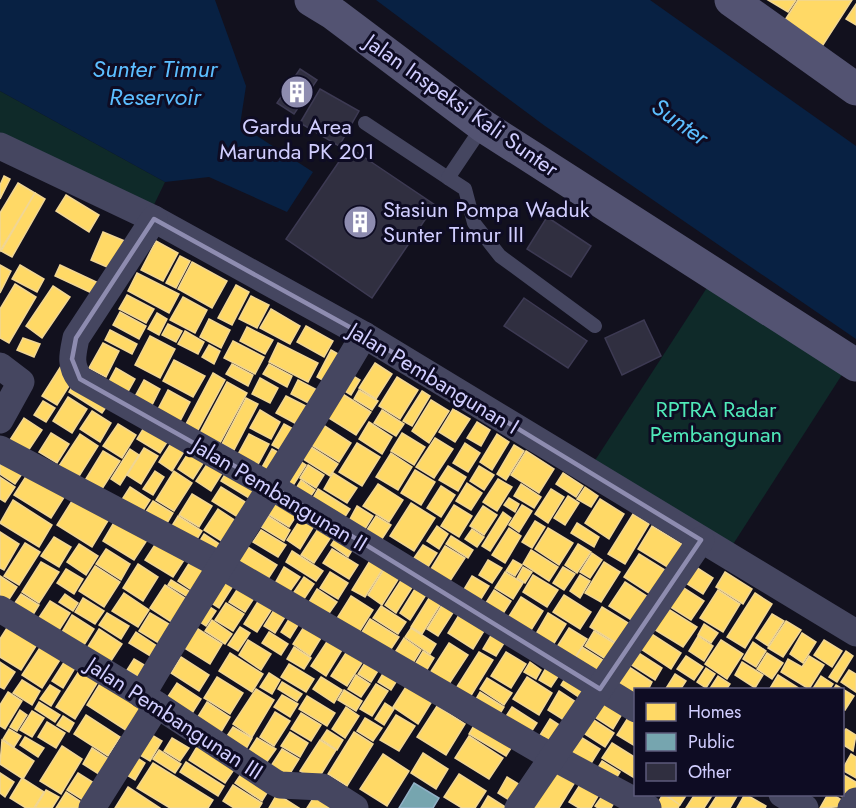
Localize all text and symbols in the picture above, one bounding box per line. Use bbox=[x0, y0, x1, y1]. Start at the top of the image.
street label: Jalan Inspeksi Kali Sunter bbox=[356, 24, 566, 184]
water label: Sunter Timur Reservoir bbox=[92, 51, 220, 114]
building icon: Gardu Area Marunda PK 201 bbox=[279, 74, 315, 110]
water label: Sunter bbox=[645, 89, 718, 155]
place label: Gardu Area Marunda PK 201 bbox=[219, 110, 375, 167]
place label: Stasiun Pompa Waduk Sunter Timur III bbox=[383, 193, 590, 250]
building icon: Stasiun Pompa Waduk Sunter Timur III bbox=[342, 204, 378, 240]
street label: Jalan Pembangunan I bbox=[340, 313, 525, 442]
park label: RPTRA Radar Pembangunan bbox=[650, 393, 782, 450]
street label: Jalan Pembangunan II bbox=[184, 427, 374, 559]
street label: Jalan Pembangunan III bbox=[78, 647, 270, 787]
legend bbox=[634, 688, 844, 796]
text: Homes bbox=[688, 699, 741, 725]
text: Public bbox=[688, 729, 735, 755]
text: Other bbox=[688, 759, 732, 785]

